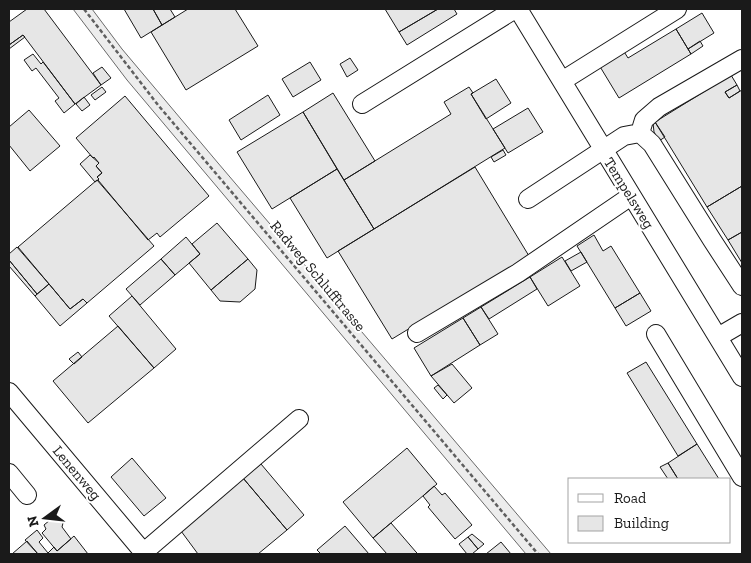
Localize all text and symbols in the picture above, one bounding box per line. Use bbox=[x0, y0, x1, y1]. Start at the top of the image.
street label: Tempelsweg bbox=[600, 154, 658, 232]
street label: Radweg Schlufftrasse bbox=[266, 217, 370, 335]
street label: Lenenweg bbox=[49, 442, 105, 504]
legend bbox=[568, 478, 731, 543]
text: Road bbox=[614, 489, 647, 507]
north arrow bbox=[20, 493, 70, 543]
text: N bbox=[23, 514, 43, 529]
text: Building bbox=[614, 514, 669, 532]

